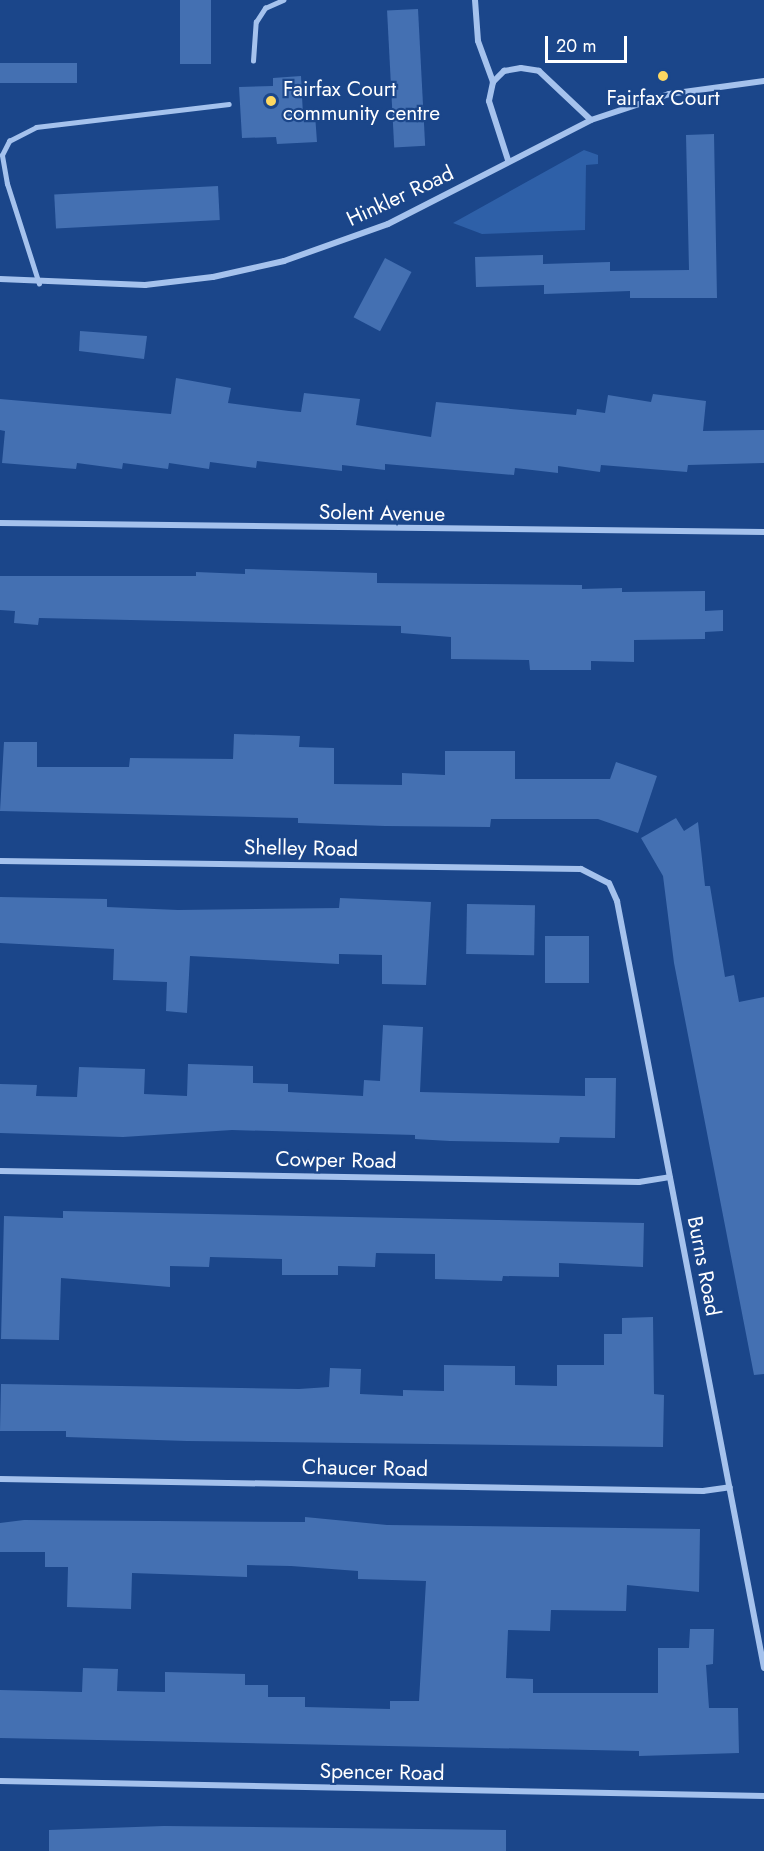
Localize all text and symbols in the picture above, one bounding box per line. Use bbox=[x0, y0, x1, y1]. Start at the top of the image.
scale bar bbox=[548, 24, 630, 62]
text: 20 m bbox=[556, 33, 596, 59]
marker: Fairfax Court bbox=[656, 69, 670, 83]
place label: Fairfax Court community centre bbox=[283, 76, 440, 126]
place label: Fairfax Court bbox=[607, 85, 719, 111]
marker: Fairfax Court community centre bbox=[264, 94, 278, 108]
street label: Hinkler Road bbox=[342, 160, 458, 232]
street label: Solent Avenue bbox=[319, 499, 445, 527]
street label: Shelley Road bbox=[244, 834, 358, 862]
street label: Cowper Road bbox=[275, 1146, 397, 1174]
street label: Burns Road bbox=[682, 1214, 726, 1318]
street label: Chaucer Road bbox=[302, 1454, 428, 1482]
street label: Spencer Road bbox=[319, 1758, 445, 1786]

